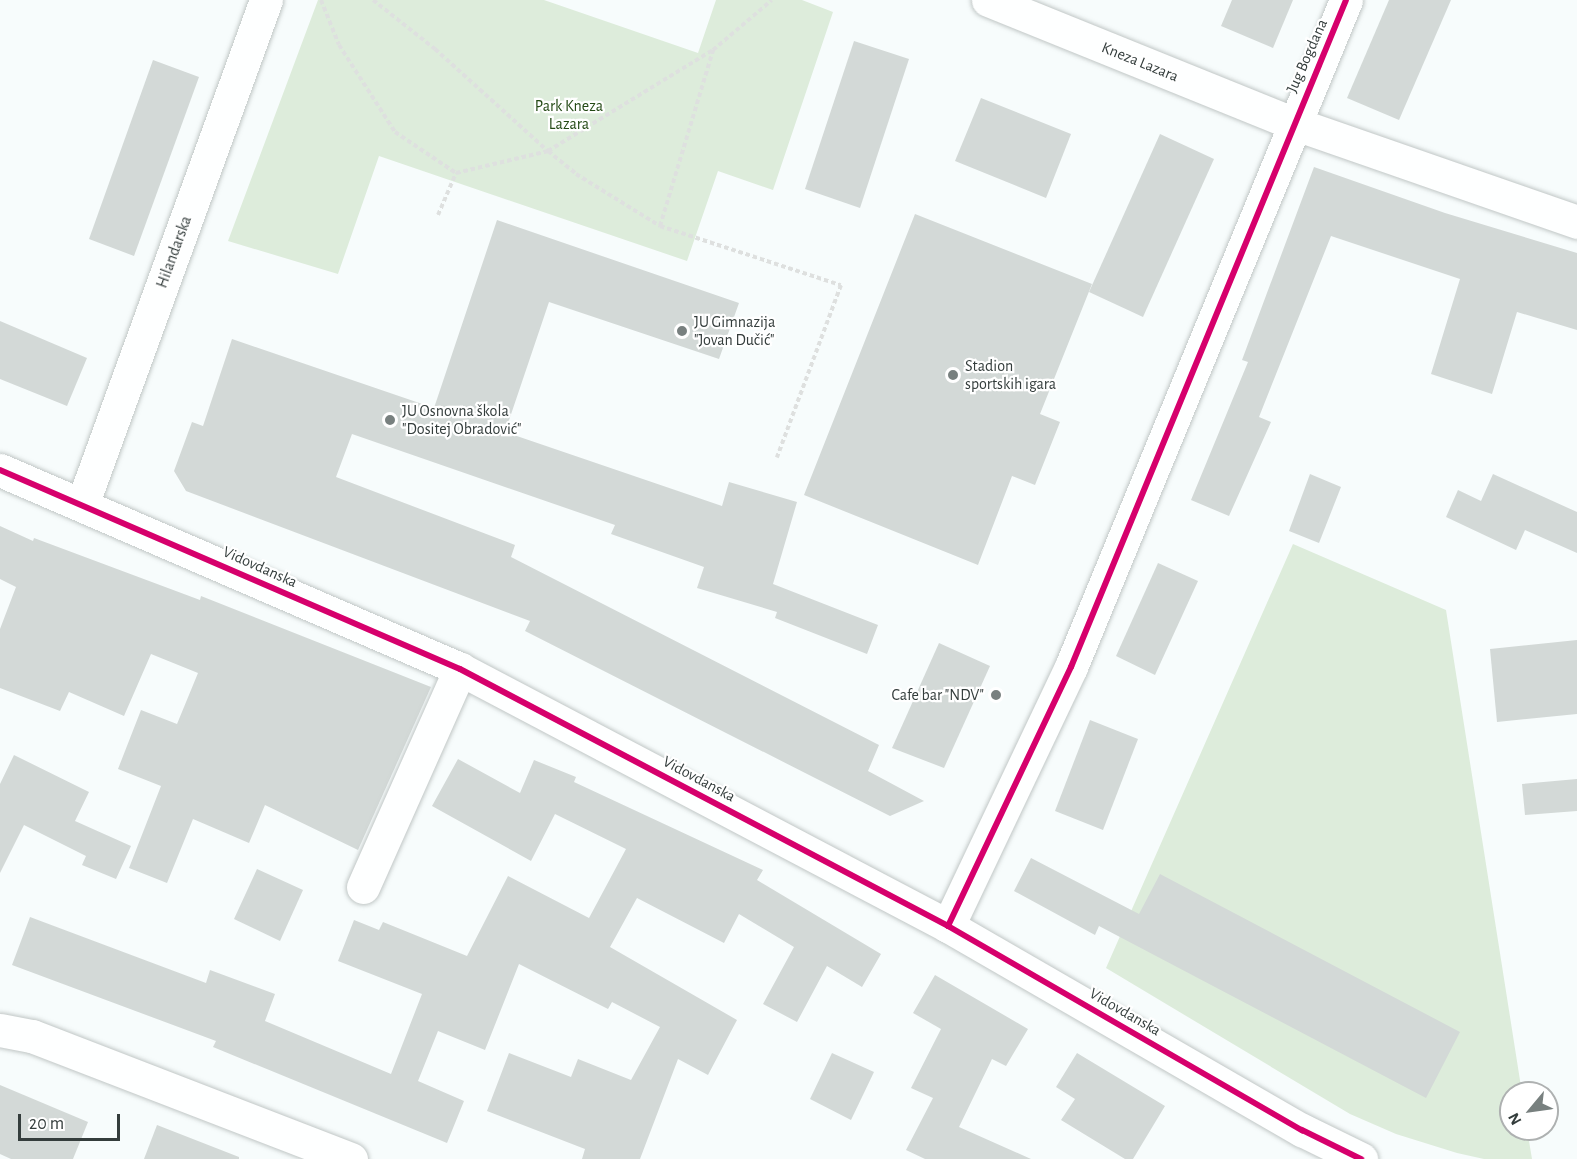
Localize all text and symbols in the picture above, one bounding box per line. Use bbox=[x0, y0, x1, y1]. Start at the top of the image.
street label: Jug Bogdana bbox=[1282, 16, 1332, 96]
street label: Kneza Lazara bbox=[1099, 38, 1181, 86]
park label: Park Kneza Lazara bbox=[535, 96, 603, 134]
street label: Hilandarska bbox=[152, 213, 196, 291]
place label: JU Gimnazija "Jovan Dučić" bbox=[694, 312, 775, 350]
marker: JU Gimnazija "Jovan Dučić" bbox=[675, 324, 689, 338]
place label: Stadion sportskih igara bbox=[965, 356, 1056, 394]
marker: Stadion sportskih igara bbox=[946, 368, 960, 382]
place label: JU Osnovna škola "Dositej Obradović" bbox=[402, 401, 521, 439]
marker: JU Osnovna škola "Dositej Obradović" bbox=[383, 413, 397, 427]
street label: Vidovdanska bbox=[220, 542, 300, 592]
place label: Cafe bar "NDV" bbox=[891, 685, 984, 705]
marker: Cafe bar "NDV" bbox=[989, 688, 1003, 702]
street label: Vidovdanska bbox=[659, 752, 739, 806]
street label: Vidovdanska bbox=[1086, 984, 1164, 1040]
north arrow bbox=[1499, 1081, 1559, 1141]
scale bar bbox=[21, 1102, 123, 1140]
text: N bbox=[1505, 1110, 1525, 1128]
text: 20 m bbox=[29, 1115, 64, 1133]

